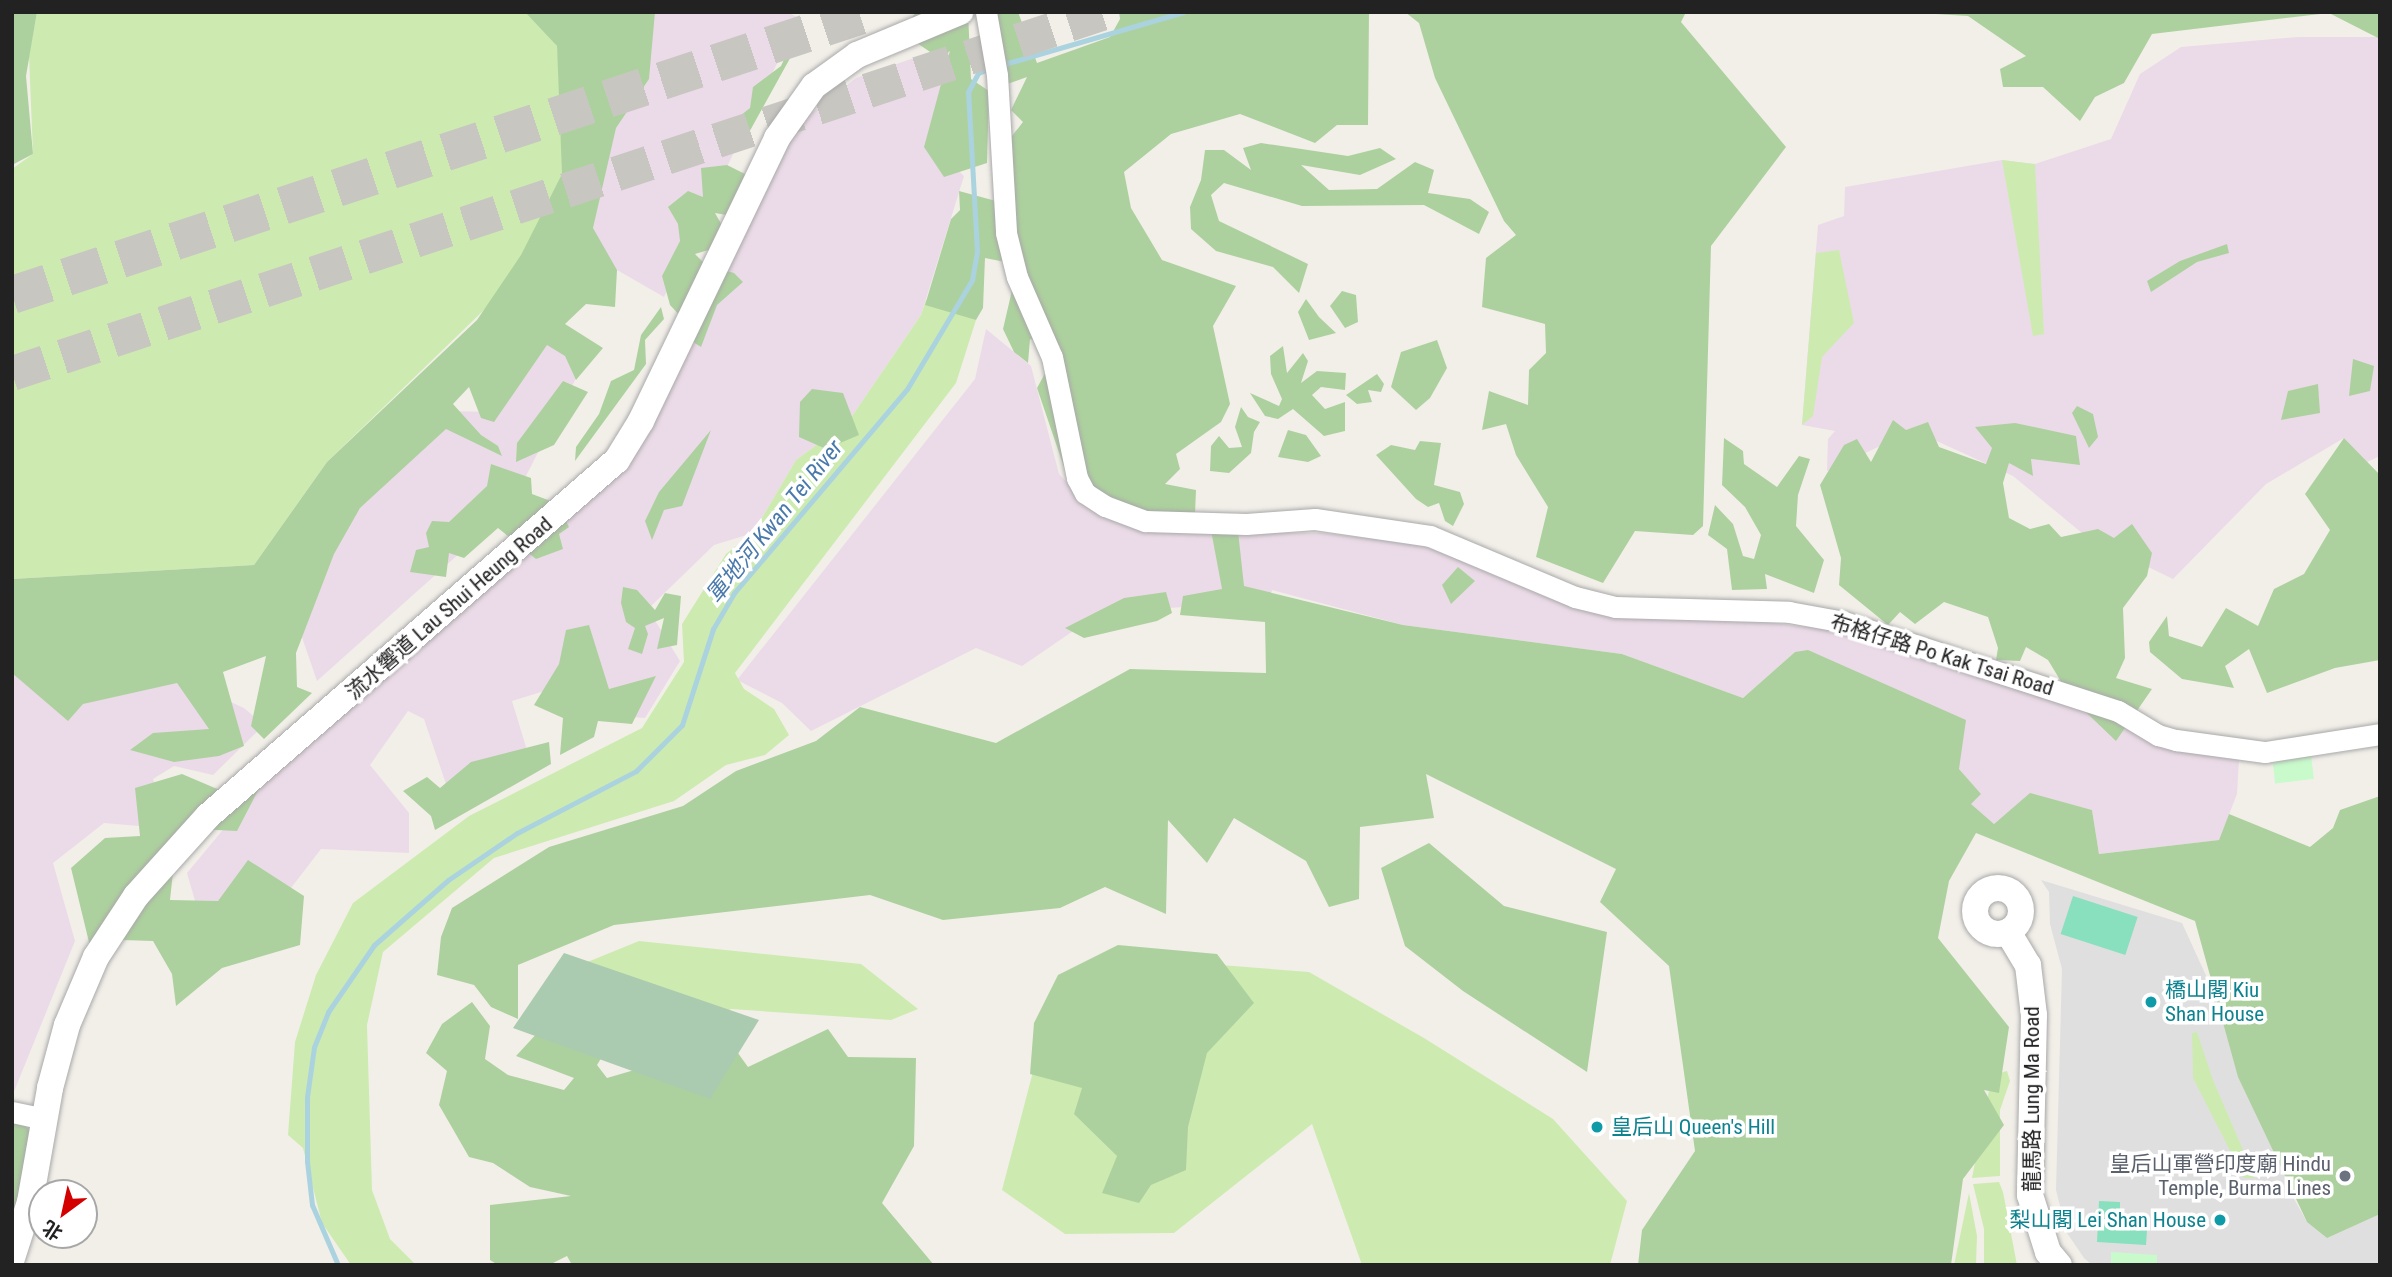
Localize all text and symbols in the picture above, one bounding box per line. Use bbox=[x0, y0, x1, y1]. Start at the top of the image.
water label: 軍地河 Kwan Tei River bbox=[701, 435, 849, 609]
street label: 流水響道 Lau Shui Heung Road bbox=[341, 512, 557, 704]
street label: 布格仔路 Po Kak Tsai Road bbox=[1827, 609, 2057, 701]
place label: 橋山閣 Kiu Shan House bbox=[2165, 977, 2264, 1027]
marker: 橋山閣 Kiu Shan House bbox=[2143, 994, 2159, 1010]
street label: 龍馬路 Lung Ma Road bbox=[2019, 1006, 2045, 1192]
place label: 皇后山 Queen's Hill bbox=[1611, 1114, 1775, 1140]
marker: 皇后山 Queen's Hill bbox=[1589, 1119, 1605, 1135]
place label: 皇后山軍營印度廟 Hindu Temple, Burma Lines bbox=[2110, 1151, 2331, 1201]
marker: 皇后山軍營印度廟 Hindu Temple, Burma Lines bbox=[2337, 1168, 2353, 1184]
north arrow bbox=[28, 1179, 98, 1249]
place label: 梨山閣 Lei Shan House bbox=[2009, 1207, 2206, 1233]
marker: 梨山閣 Lei Shan House bbox=[2212, 1212, 2228, 1228]
text: 北 bbox=[38, 1216, 67, 1245]

